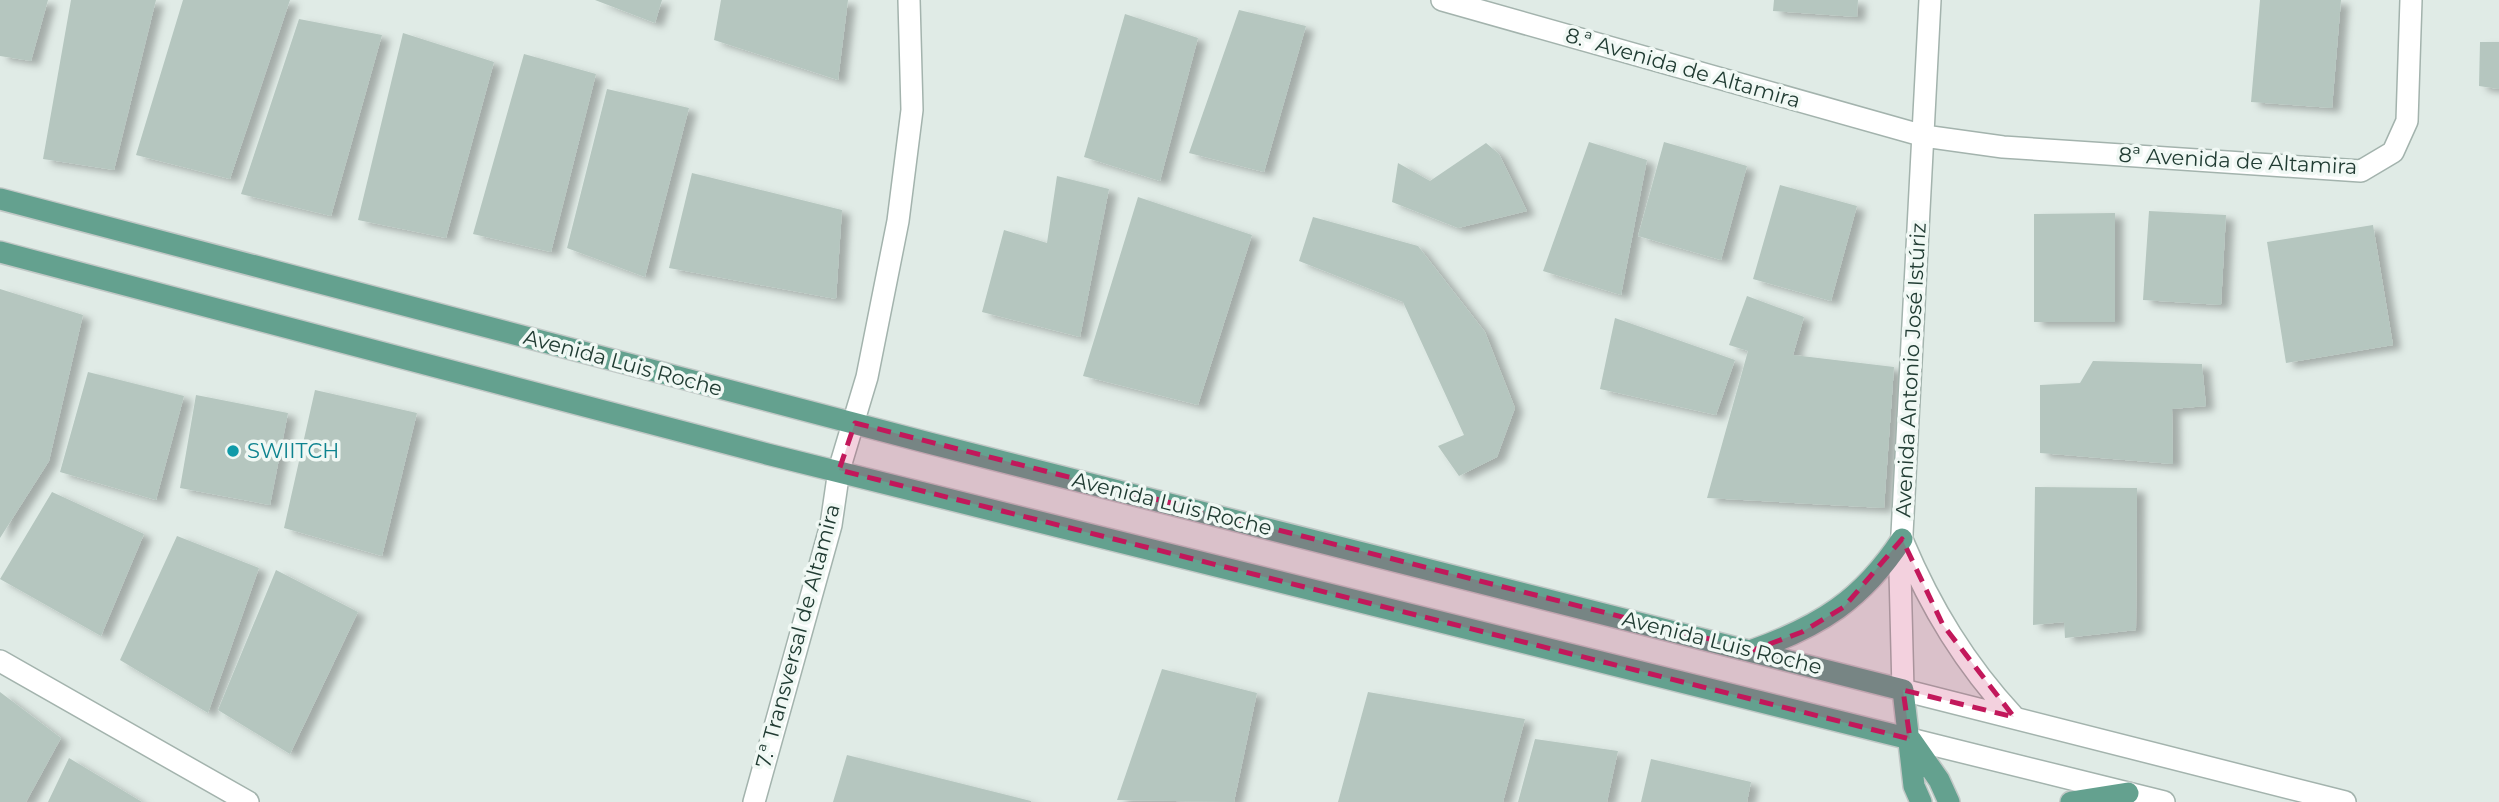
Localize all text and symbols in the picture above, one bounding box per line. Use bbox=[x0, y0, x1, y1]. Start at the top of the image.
street label: 8.ª Avenida de Altamira bbox=[1563, 22, 1803, 113]
street label: 8ª Avenida de Altamira bbox=[2118, 142, 2358, 179]
street label: Avenida Antonio José Istúriz bbox=[1890, 222, 1931, 518]
street label: Avenida Luis Roche bbox=[521, 324, 725, 401]
place label: SWIITCH bbox=[247, 438, 339, 463]
marker: SWIITCH bbox=[225, 443, 241, 459]
street label: Avenida Luis Roche bbox=[1070, 467, 1275, 540]
street label: 7.ª Transversal de Altamira bbox=[750, 501, 845, 771]
street label: Avenida Luis Roche bbox=[1620, 606, 1825, 679]

